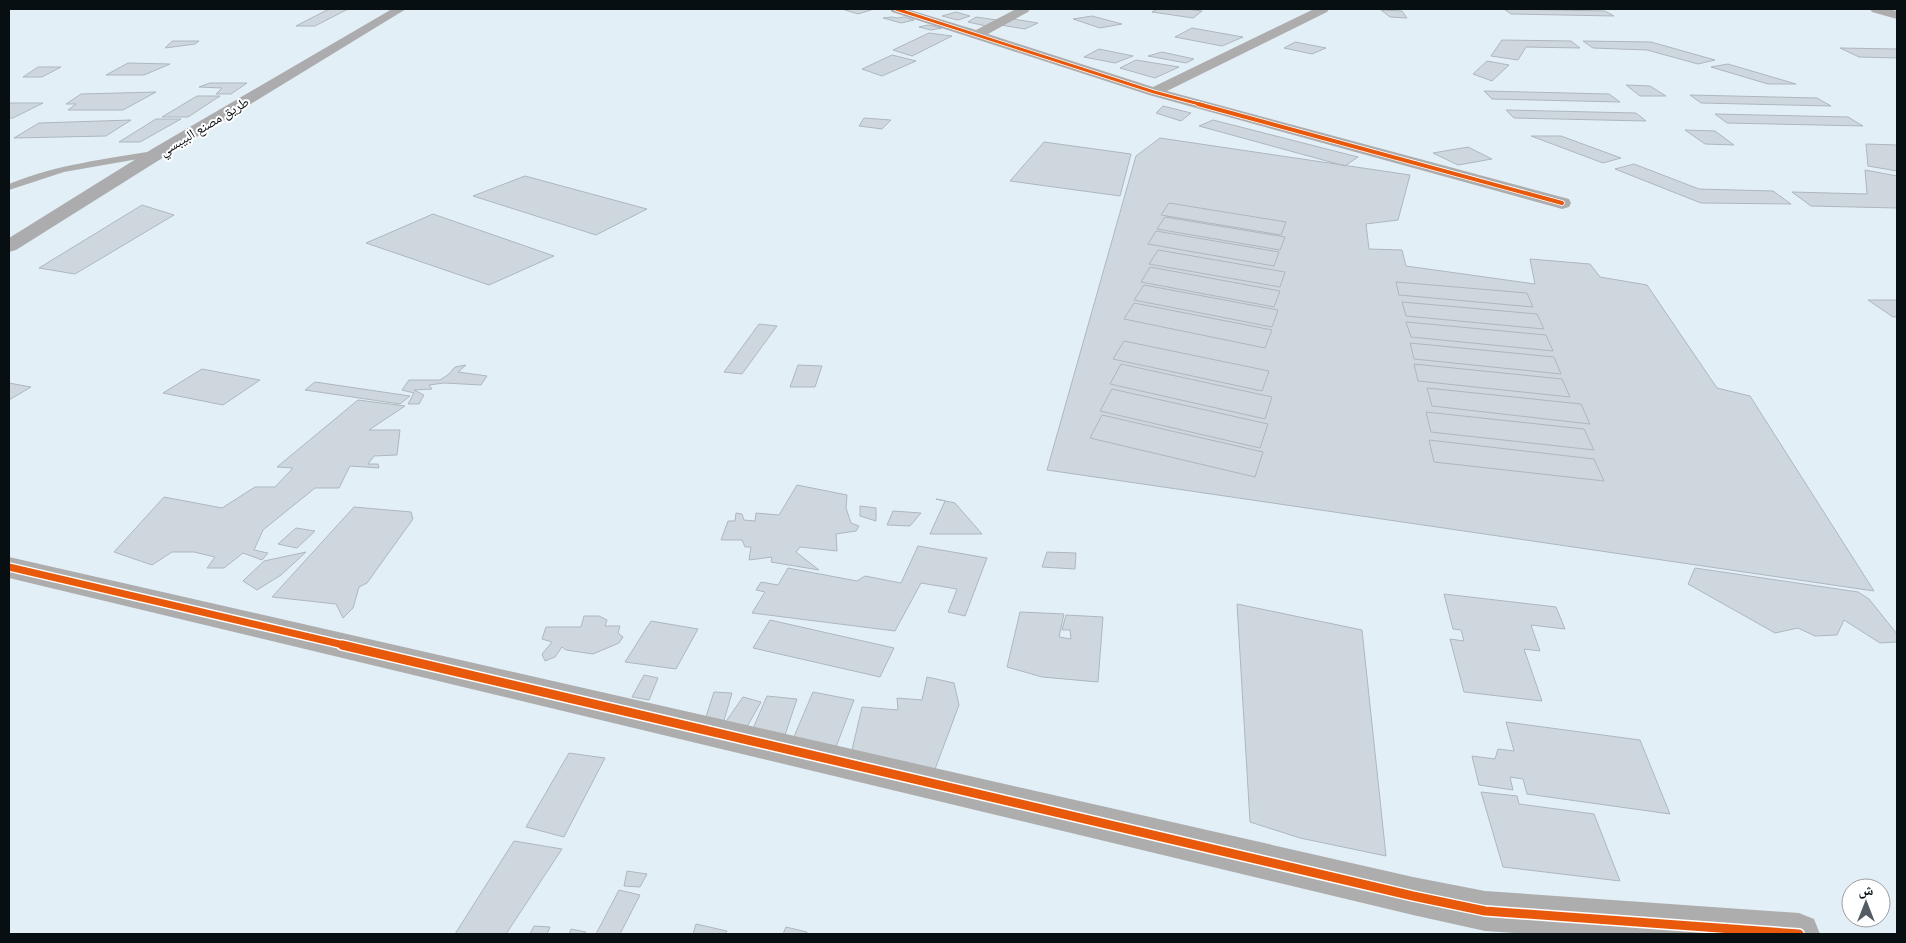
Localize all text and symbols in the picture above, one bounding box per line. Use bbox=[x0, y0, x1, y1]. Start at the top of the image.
street label: طريق مصنع البيبسي bbox=[156, 93, 253, 162]
north arrow bbox=[1841, 878, 1891, 928]
text: ش bbox=[1859, 882, 1874, 899]

